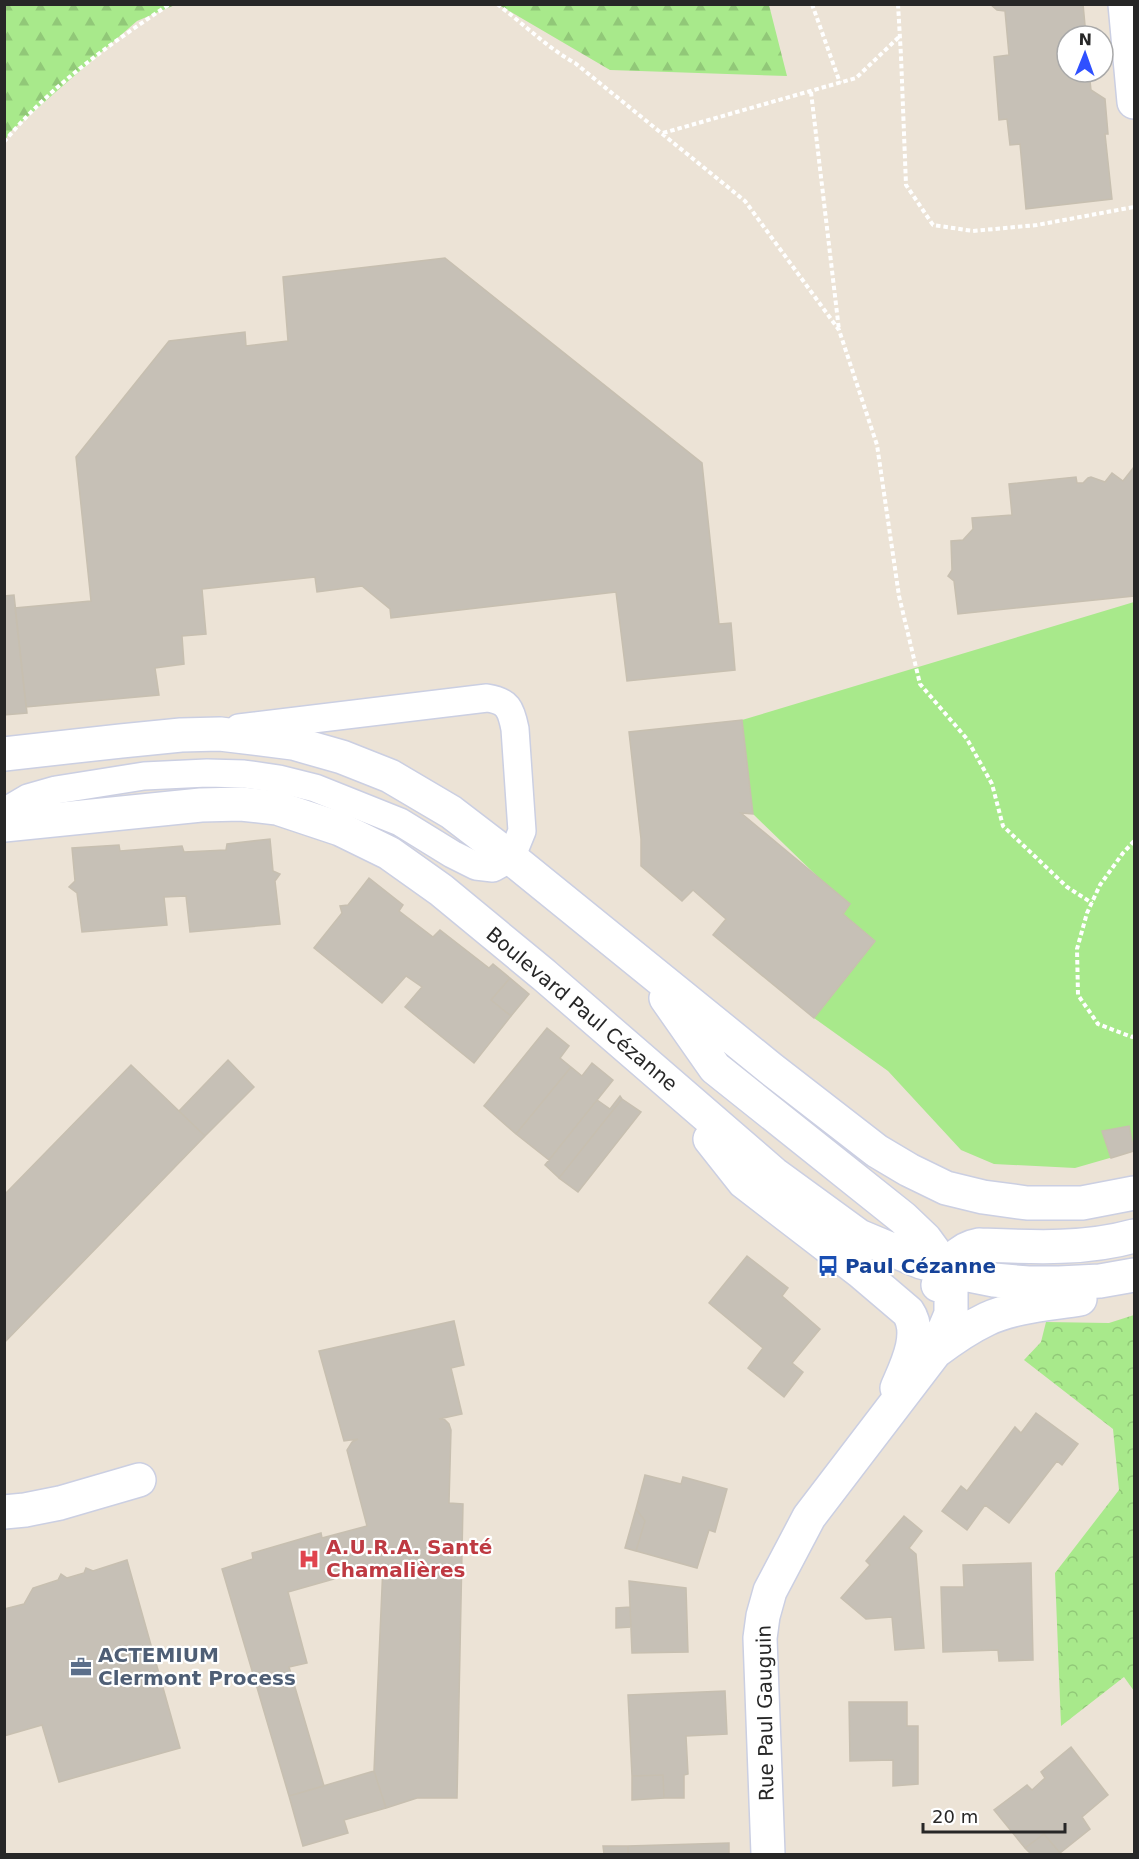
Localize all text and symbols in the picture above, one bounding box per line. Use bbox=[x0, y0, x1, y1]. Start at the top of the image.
north arrow bbox=[1055, 24, 1115, 84]
text: N bbox=[1078, 30, 1092, 49]
street label: Boulevard Paul Cézanne bbox=[482, 922, 682, 1096]
bus stop icon: Paul Cézanne bbox=[816, 1254, 840, 1278]
place label: Paul Cézanne bbox=[845, 1254, 996, 1278]
place label: A.U.R.A. Santé Chamalières bbox=[326, 1535, 492, 1582]
hospital icon: A.U.R.A. Santé Chamalières bbox=[297, 1547, 321, 1571]
street label: Rue Paul Gauguin bbox=[751, 1625, 779, 1801]
place label: ACTEMIUM Clermont Process bbox=[98, 1643, 296, 1690]
office icon: ACTEMIUM Clermont Process bbox=[69, 1655, 93, 1679]
scale bar bbox=[923, 1796, 1066, 1834]
text: 20 m bbox=[932, 1806, 978, 1827]

